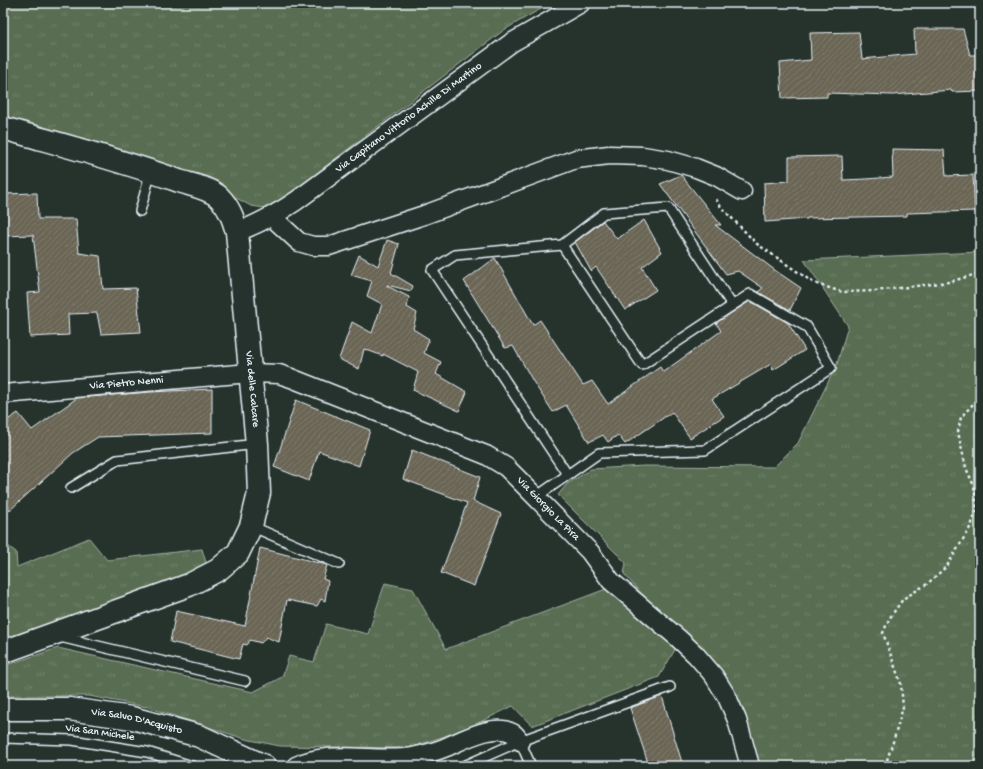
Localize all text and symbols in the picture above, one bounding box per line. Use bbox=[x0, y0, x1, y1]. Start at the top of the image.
street label: Via Capitano Vittorio Achille Di Martino bbox=[333, 60, 485, 176]
street label: Via delle Calcare bbox=[242, 350, 261, 428]
street label: Via Pietro Nenni bbox=[88, 374, 164, 393]
street label: Via Giorgio La Pira bbox=[513, 474, 582, 544]
street label: Via Salvo D'Acquisto bbox=[90, 706, 184, 737]
street label: Via San Michele bbox=[64, 722, 136, 744]

